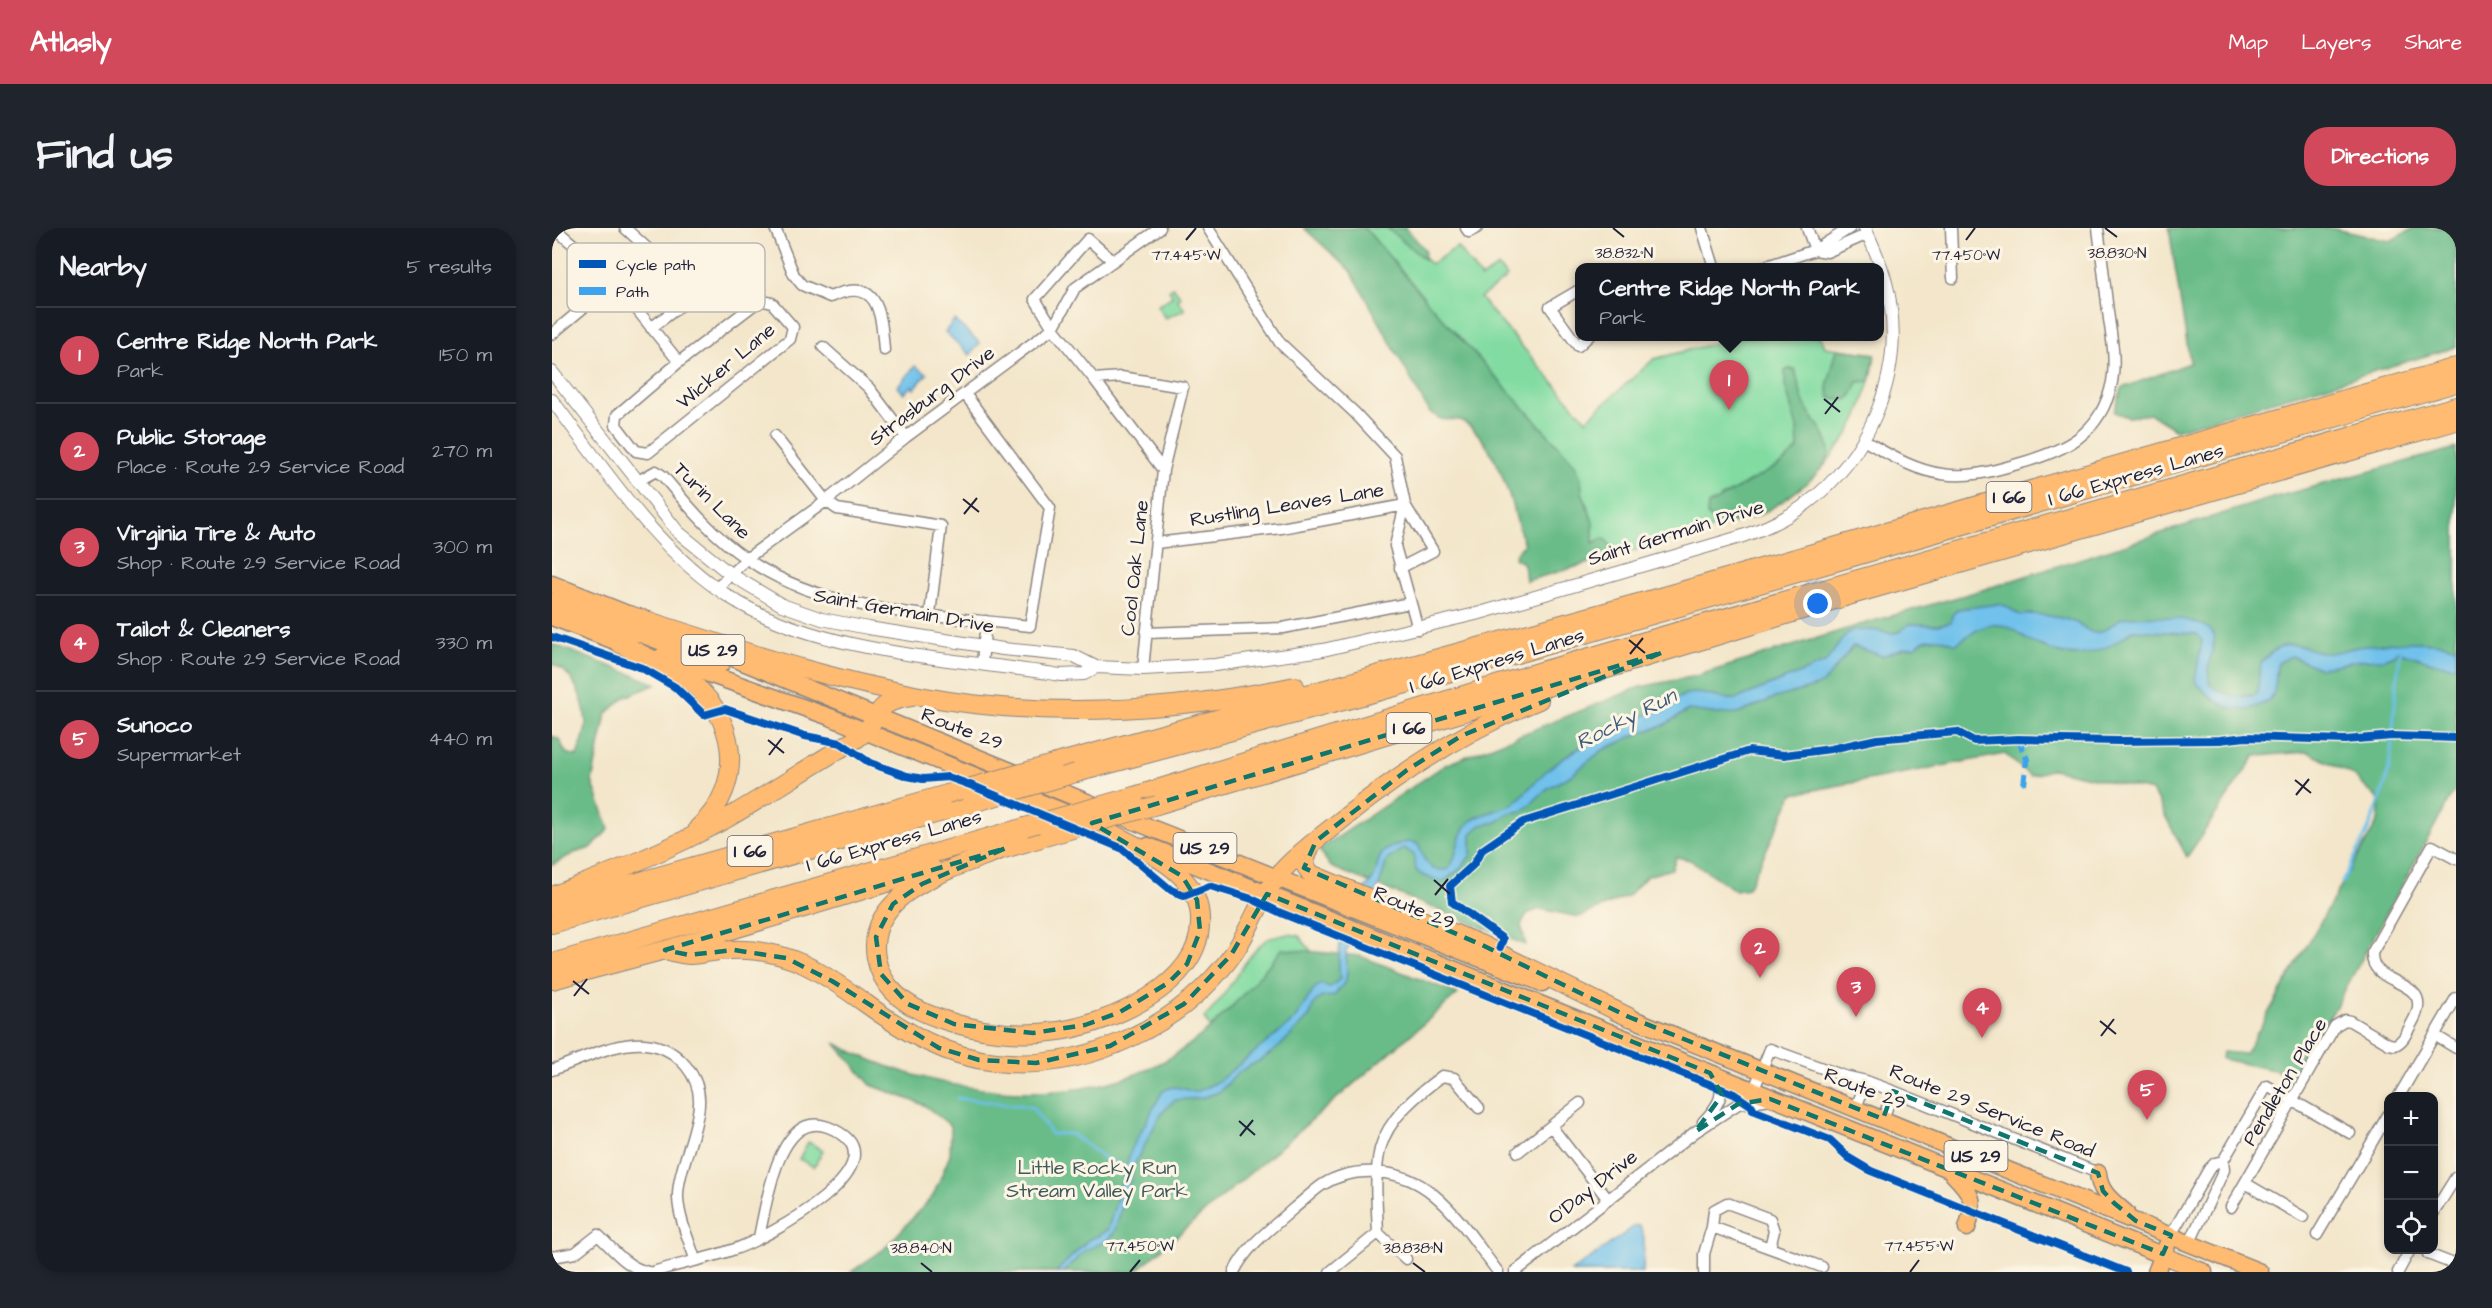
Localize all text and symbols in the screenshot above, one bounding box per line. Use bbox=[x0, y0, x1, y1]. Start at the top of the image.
text: Atlasly bbox=[30, 23, 112, 62]
text: Map bbox=[2228, 28, 2268, 57]
text: Layers bbox=[2301, 28, 2371, 57]
text: Share bbox=[2404, 28, 2462, 57]
text: Find us bbox=[36, 127, 173, 185]
button: Directions bbox=[2304, 127, 2456, 186]
legend bbox=[567, 243, 765, 312]
text: 38.832°N bbox=[1595, 243, 1653, 264]
text: 38.830°N bbox=[2088, 243, 2147, 264]
text: 77.445°W bbox=[1151, 245, 1221, 266]
text: 77.450°W bbox=[1932, 245, 2000, 266]
text: Nearby bbox=[60, 249, 147, 285]
text: 5 results bbox=[407, 253, 492, 281]
text: Cycle path bbox=[616, 254, 695, 277]
popup bbox=[1575, 263, 1884, 341]
text: Centre Ridge North Park bbox=[1599, 273, 1860, 304]
text: Path bbox=[616, 281, 649, 303]
text: Park bbox=[1599, 304, 1646, 332]
street label: Wicker Lane bbox=[670, 316, 782, 416]
text: Centre Ridge North Park bbox=[117, 326, 377, 357]
street label: Strasburg Drive bbox=[863, 339, 1002, 453]
text: 1 bbox=[78, 341, 81, 369]
text: 150 m bbox=[439, 341, 492, 369]
text: Park bbox=[117, 357, 163, 385]
pin: 1 bbox=[1710, 360, 1748, 410]
text: Public Storage bbox=[117, 422, 266, 453]
text: 2 bbox=[74, 437, 85, 465]
text: 270 m bbox=[432, 437, 492, 465]
street label: I 66 Express Lanes bbox=[2045, 437, 2227, 513]
text: Place · Route 29 Service Road bbox=[117, 453, 404, 481]
street label: Turin Lane bbox=[667, 456, 757, 546]
street label: Rustling Leaves Lane bbox=[1188, 476, 1386, 535]
road number: I 66 bbox=[1986, 482, 2032, 512]
street label: Saint Germain Drive bbox=[1584, 493, 1768, 573]
street label: Cool Oak Lane bbox=[1114, 498, 1156, 637]
text: Virginia Tire & Auto bbox=[117, 518, 315, 549]
text: 3 bbox=[74, 533, 85, 561]
text: 300 m bbox=[433, 533, 492, 561]
text: Shop · Route 29 Service Road bbox=[117, 549, 400, 577]
street label: Saint Germain Drive bbox=[812, 581, 997, 641]
your location bbox=[1803, 589, 1832, 618]
text: Tailot & Cleaners bbox=[117, 614, 291, 645]
street label: I 66 Express Lanes bbox=[1406, 621, 1588, 701]
text: 4 bbox=[73, 629, 86, 657]
text: 330 m bbox=[435, 629, 492, 657]
road number: US 29 bbox=[682, 635, 744, 665]
text: Shop · Route 29 Service Road bbox=[117, 645, 400, 673]
water label: Rocky Run bbox=[1571, 681, 1683, 758]
street label: Route 29 bbox=[917, 701, 1007, 757]
text: Sunoco bbox=[117, 710, 192, 741]
road number: I 66 bbox=[1386, 713, 1432, 743]
text: 5 bbox=[72, 725, 87, 753]
text: 440 m bbox=[429, 725, 492, 753]
text: Supermarket bbox=[117, 741, 241, 769]
street label: I 66 Express Lanes bbox=[803, 803, 985, 879]
road number: US 29 bbox=[1174, 833, 1236, 863]
road number: I 66 bbox=[728, 836, 772, 866]
street label: Route 29 bbox=[1369, 879, 1459, 937]
pin: 2 bbox=[1740, 928, 1780, 978]
pin: 3 bbox=[1836, 968, 1876, 1017]
pin: 4 bbox=[1962, 988, 2002, 1038]
street label: Pendleton Place bbox=[2236, 1013, 2334, 1151]
street label: Route 29 Service Road bbox=[1885, 1057, 2099, 1165]
street label: Route 29 bbox=[1820, 1061, 1910, 1117]
pin: 5 bbox=[2128, 1070, 2166, 1120]
map controls bbox=[2384, 1092, 2438, 1254]
button: + bbox=[2384, 1092, 2438, 1146]
road number: US 29 bbox=[1944, 1141, 2008, 1171]
street label: O'Day Drive bbox=[1542, 1143, 1645, 1232]
button: − bbox=[2384, 1146, 2438, 1200]
park label: Little Rocky Run Stream Valley Park bbox=[1006, 1154, 1188, 1206]
button: locate bbox=[2384, 1200, 2438, 1254]
text: 77.450°W bbox=[1106, 1236, 1174, 1257]
text: 77.455°W bbox=[1884, 1236, 1954, 1257]
text: 38.840°N bbox=[890, 1238, 952, 1259]
text: 38.838°N bbox=[1383, 1238, 1443, 1259]

